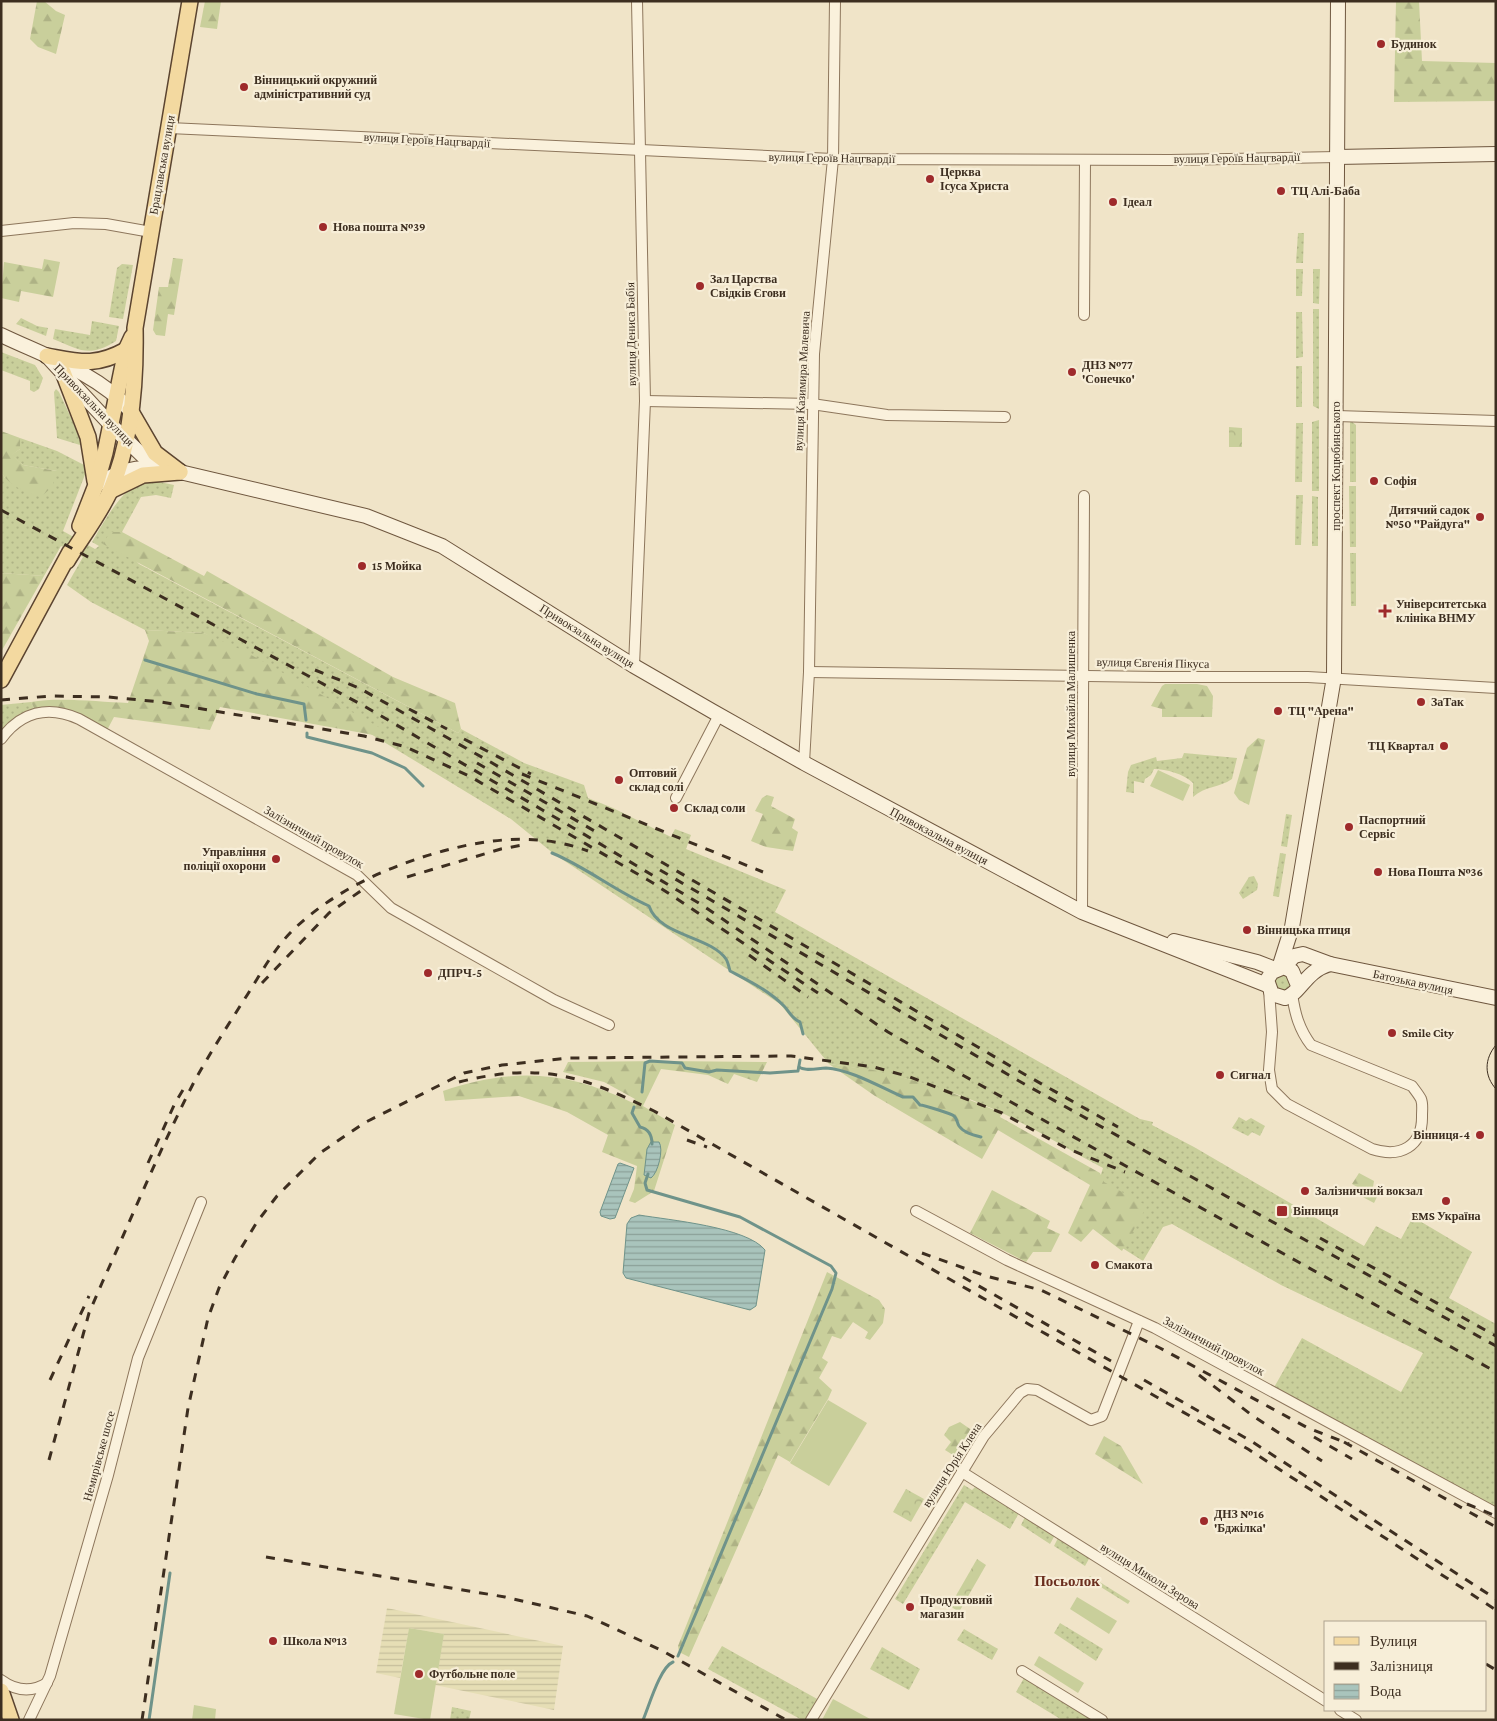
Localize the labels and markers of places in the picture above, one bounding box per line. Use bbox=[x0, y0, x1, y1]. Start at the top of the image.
place label: Будинок bbox=[1391, 37, 1437, 51]
marker: Будинок bbox=[1375, 38, 1387, 50]
place label: Вінницький окружний адміністративний суд bbox=[254, 73, 377, 101]
marker: Вінницький окружний адміністративний суд bbox=[238, 81, 250, 93]
place label: Церква Ісуса Христа bbox=[940, 165, 1009, 193]
marker: Церква Ісуса Христа bbox=[924, 173, 936, 185]
place label: ТЦ Алі-Баба bbox=[1291, 184, 1360, 198]
marker: ТЦ Алі-Баба bbox=[1275, 185, 1287, 197]
place label: Ідеал bbox=[1123, 195, 1152, 209]
marker: Ідеал bbox=[1107, 196, 1119, 208]
place label: Нова пошта №39 bbox=[333, 220, 426, 234]
marker: Нова пошта №39 bbox=[317, 221, 329, 233]
place label: Зал Царства Свідків Єгови bbox=[710, 272, 786, 300]
marker: Зал Царства Свідків Єгови bbox=[694, 280, 706, 292]
place label: ДНЗ №77 'Сонечко' bbox=[1082, 358, 1135, 386]
marker: ДНЗ №77 'Сонечко' bbox=[1066, 366, 1078, 378]
place label: Софія bbox=[1384, 474, 1417, 488]
marker: Софія bbox=[1368, 475, 1380, 487]
place label: Дитячий садок №50 "Райдуга" bbox=[1385, 503, 1470, 531]
marker: Дитячий садок №50 "Райдуга" bbox=[1474, 511, 1486, 523]
place label: 15 Мойка bbox=[372, 559, 422, 573]
marker: 15 Мойка bbox=[356, 560, 368, 572]
place label: Університетська клініка ВНМУ bbox=[1396, 597, 1486, 625]
marker: Університетська клініка ВНМУ bbox=[1378, 604, 1392, 618]
place label: ЗаТак bbox=[1431, 695, 1464, 709]
marker: ЗаТак bbox=[1415, 696, 1427, 708]
place label: ТЦ "Арена" bbox=[1288, 704, 1354, 718]
marker: ТЦ "Арена" bbox=[1272, 705, 1284, 717]
place label: ТЦ Квартал bbox=[1368, 739, 1434, 753]
marker: ТЦ Квартал bbox=[1438, 740, 1450, 752]
place label: Оптовий склад солі bbox=[629, 766, 684, 794]
marker: Оптовий склад солі bbox=[613, 774, 625, 786]
place label: Склад соли bbox=[684, 801, 746, 815]
marker: Склад соли bbox=[668, 802, 680, 814]
place label: Паспортний Сервіс bbox=[1359, 813, 1426, 841]
marker: Паспортний Сервіс bbox=[1343, 821, 1355, 833]
place label: Управління поліції охорони bbox=[184, 845, 267, 873]
marker: Управління поліції охорони bbox=[270, 853, 282, 865]
place label: Нова Пошта №36 bbox=[1388, 865, 1483, 879]
marker: Нова Пошта №36 bbox=[1372, 866, 1384, 878]
place label: Вінницька птиця bbox=[1257, 923, 1351, 937]
marker: Вінницька птиця bbox=[1241, 924, 1253, 936]
place label: ДПРЧ-5 bbox=[438, 966, 482, 980]
marker: ДПРЧ-5 bbox=[422, 967, 434, 979]
place label: Smile City bbox=[1402, 1026, 1454, 1040]
marker: Smile City bbox=[1386, 1027, 1398, 1039]
place label: Сигнал bbox=[1230, 1068, 1271, 1082]
marker: Сигнал bbox=[1214, 1069, 1226, 1081]
place label: Вінниця-4 bbox=[1413, 1128, 1471, 1142]
marker: Вінниця-4 bbox=[1474, 1129, 1486, 1141]
place label: Залізничний вокзал bbox=[1315, 1184, 1423, 1198]
marker: Залізничний вокзал bbox=[1299, 1185, 1311, 1197]
marker: EMS Україна bbox=[1440, 1195, 1452, 1207]
marker: Вінниця bbox=[1275, 1204, 1289, 1218]
place label: Вінниця bbox=[1293, 1204, 1339, 1218]
place label: EMS Україна bbox=[1411, 1209, 1481, 1223]
place label: Смакота bbox=[1105, 1258, 1152, 1272]
marker: Смакота bbox=[1089, 1259, 1101, 1271]
place label: ДНЗ №16 'Бджілка' bbox=[1214, 1507, 1266, 1535]
marker: ДНЗ №16 'Бджілка' bbox=[1198, 1515, 1210, 1527]
place label: Продуктовий магазин bbox=[920, 1593, 992, 1621]
marker: Продуктовий магазин bbox=[904, 1601, 916, 1613]
place label: Школа №13 bbox=[283, 1634, 347, 1648]
marker: Школа №13 bbox=[267, 1635, 279, 1647]
place label: Футбольне поле bbox=[429, 1667, 516, 1681]
marker: Футбольне поле bbox=[413, 1668, 425, 1680]

